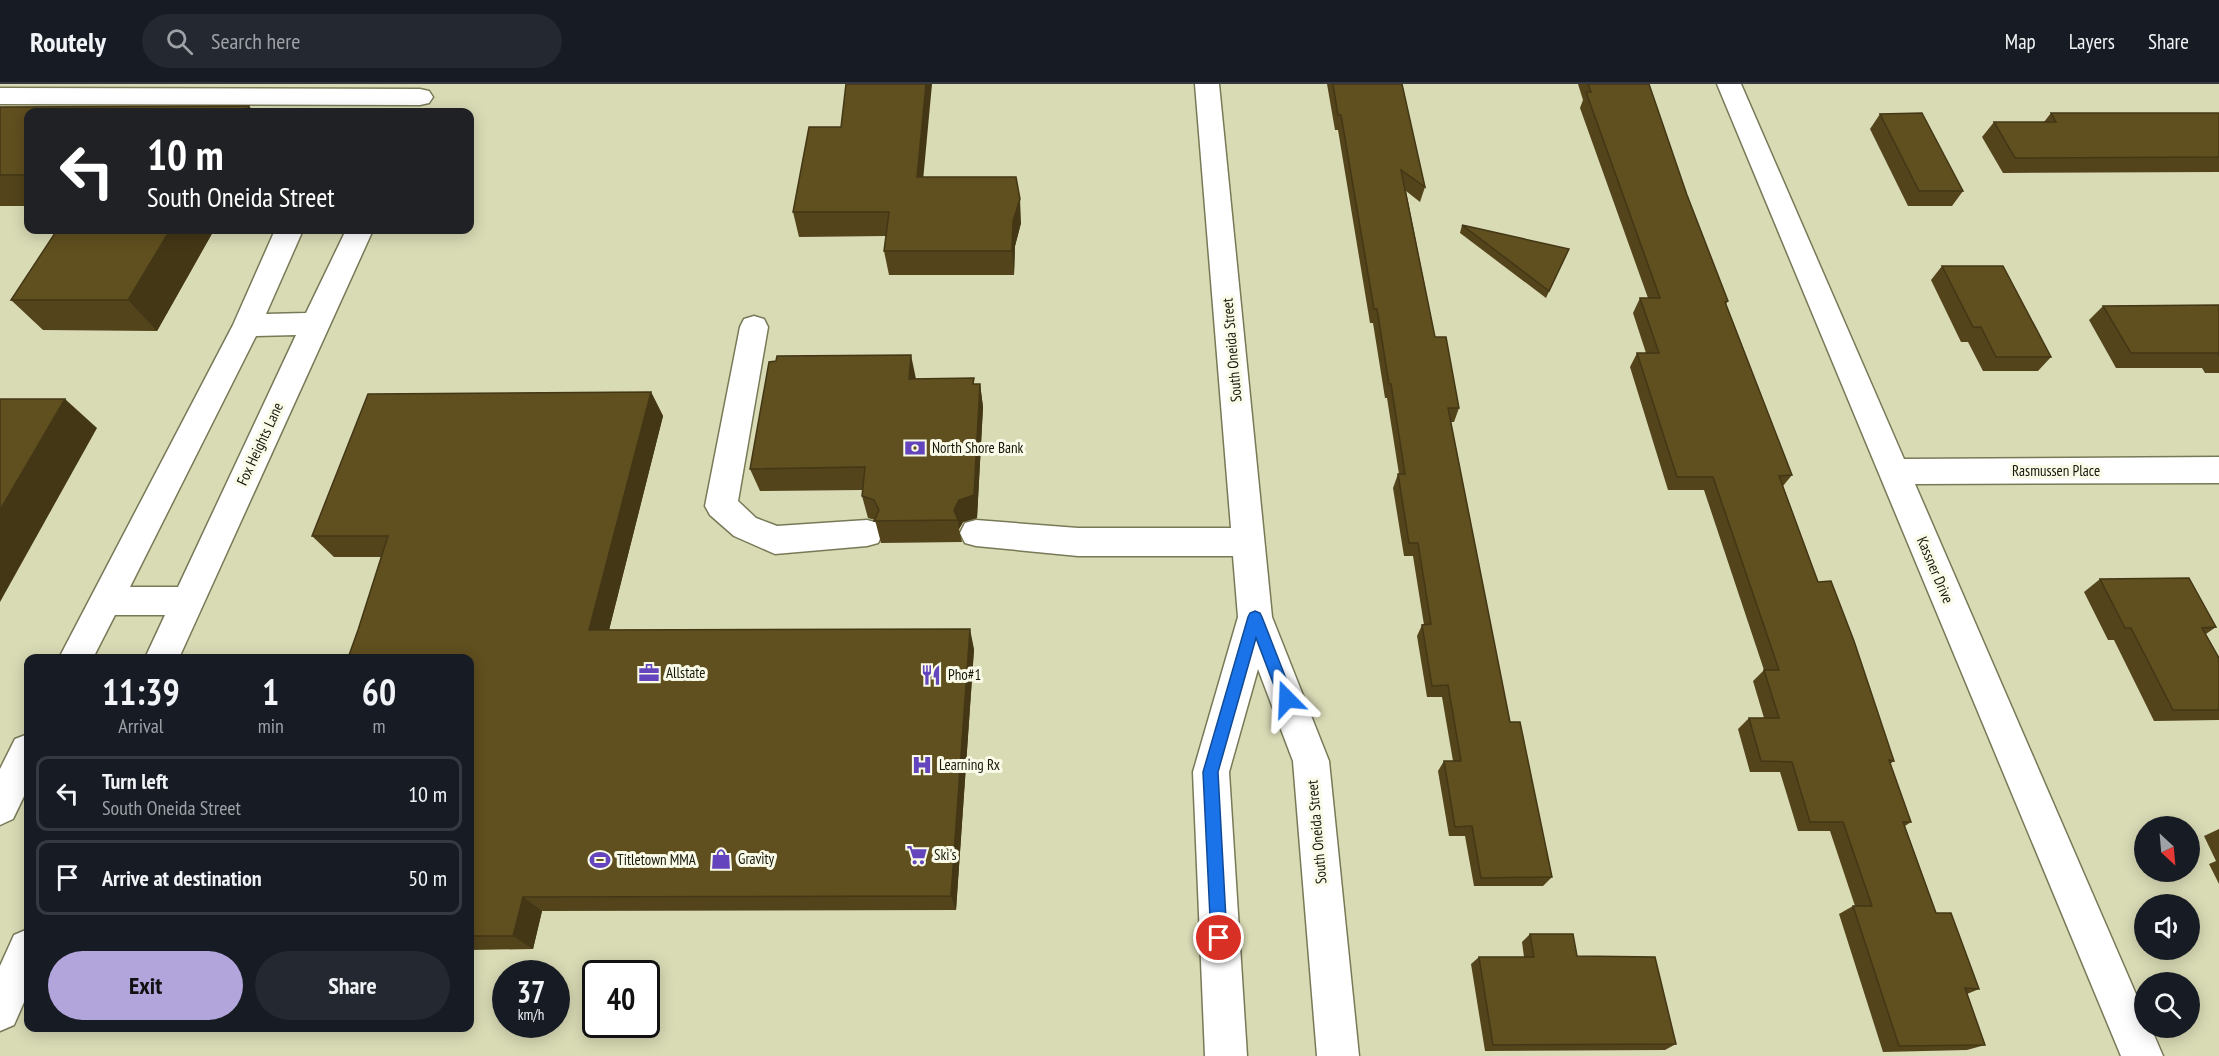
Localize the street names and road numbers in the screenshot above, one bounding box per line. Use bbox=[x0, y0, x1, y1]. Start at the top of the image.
street label: South Oneida Street bbox=[1217, 297, 1246, 403]
street label: Fox Heights Lane bbox=[232, 399, 287, 488]
street label: Rasmussen Place bbox=[2012, 461, 2100, 480]
street label: Kassner Drive bbox=[1913, 534, 1958, 606]
street label: South Oneida Street bbox=[1302, 779, 1331, 885]

